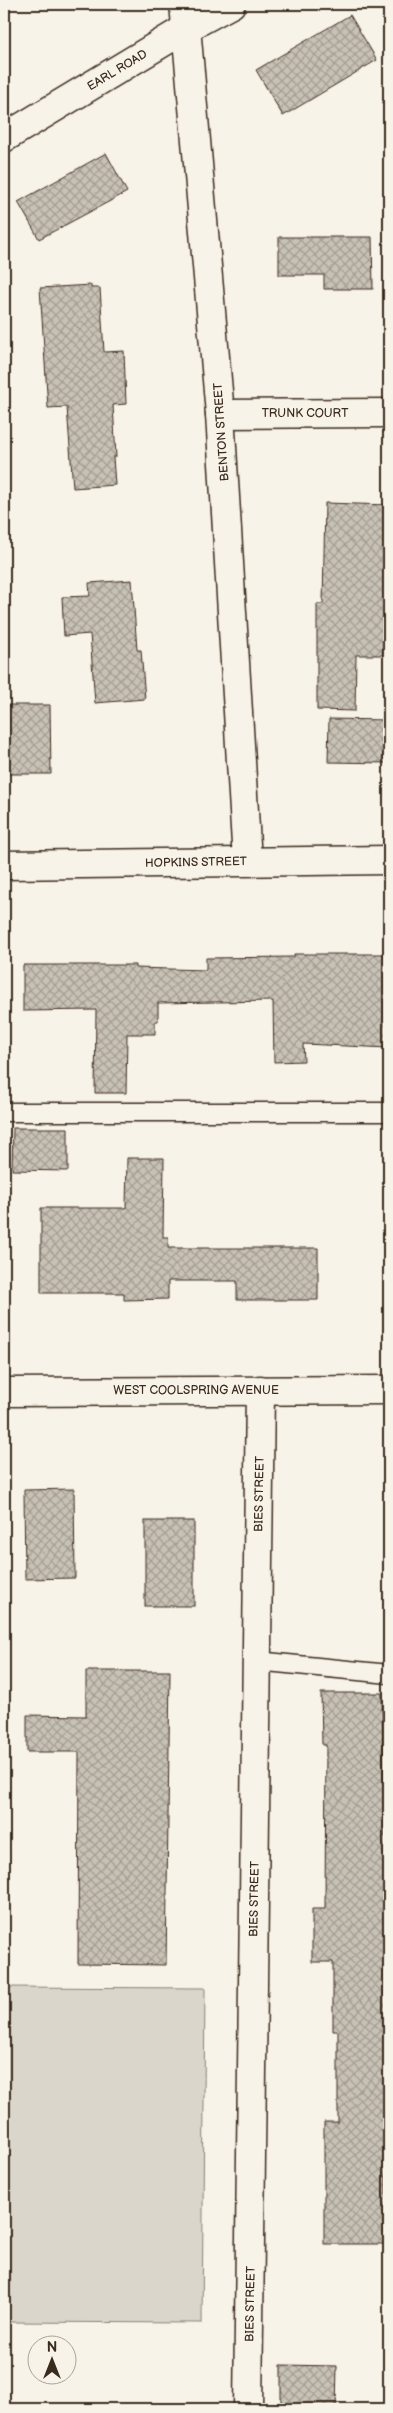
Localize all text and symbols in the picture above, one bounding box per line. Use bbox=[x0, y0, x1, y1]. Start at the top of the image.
street label: EARL ROAD bbox=[85, 47, 150, 94]
street label: BENTON STREET bbox=[211, 381, 232, 482]
street label: TRUNK COURT bbox=[262, 406, 349, 421]
street label: HOPKINS STREET bbox=[145, 854, 248, 871]
street label: WEST COOLSPRING AVENUE bbox=[113, 1383, 279, 1398]
street label: BIES STREET bbox=[251, 1455, 268, 1532]
street label: BIES STREET bbox=[246, 1860, 263, 1937]
street label: BIES STREET bbox=[242, 2265, 259, 2342]
north arrow bbox=[28, 2336, 78, 2386]
text: N bbox=[47, 2339, 57, 2356]

